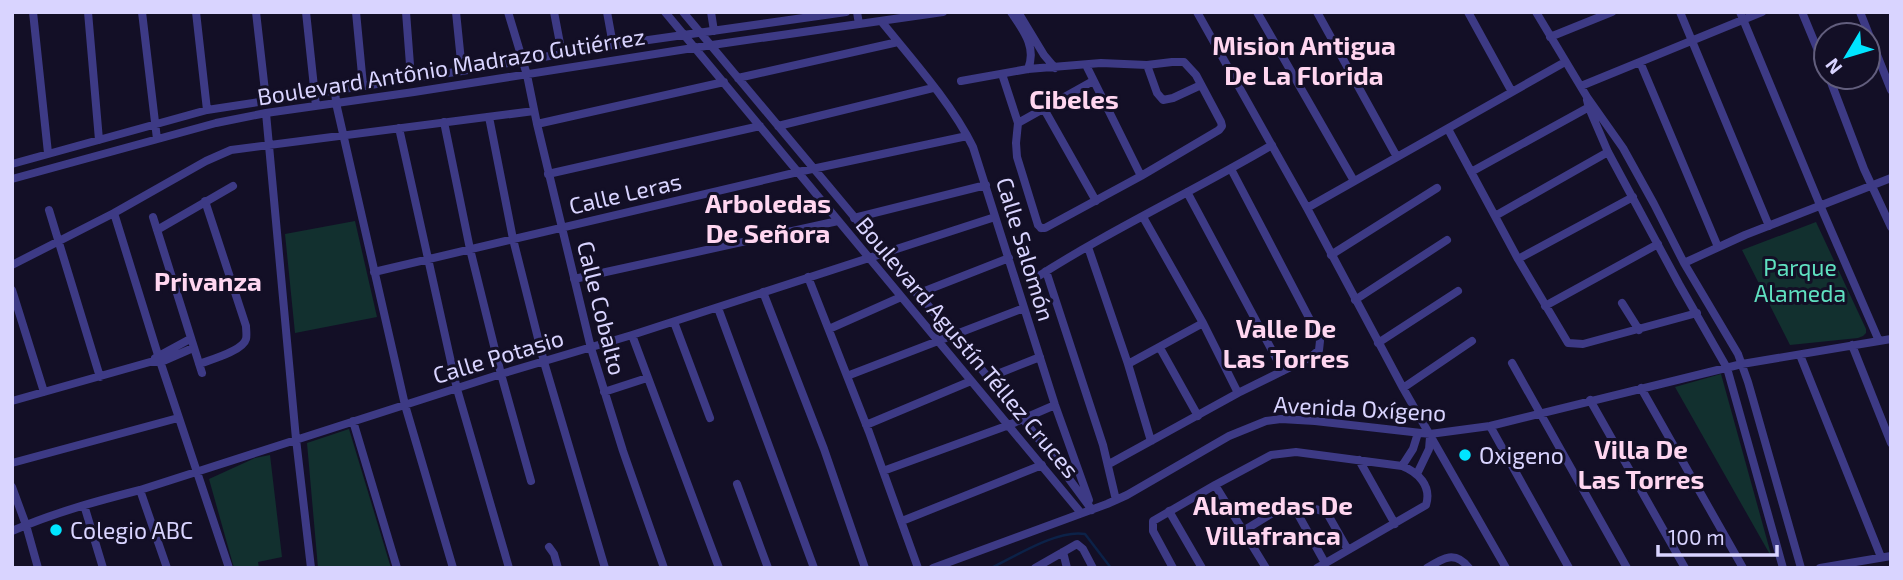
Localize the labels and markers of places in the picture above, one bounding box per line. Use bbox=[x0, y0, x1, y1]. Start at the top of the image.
place label: Oxigeno bbox=[1479, 441, 1564, 469]
marker: Oxigeno bbox=[1457, 447, 1473, 463]
place label: Colegio ABC bbox=[70, 516, 193, 544]
marker: Colegio ABC bbox=[48, 522, 64, 538]

